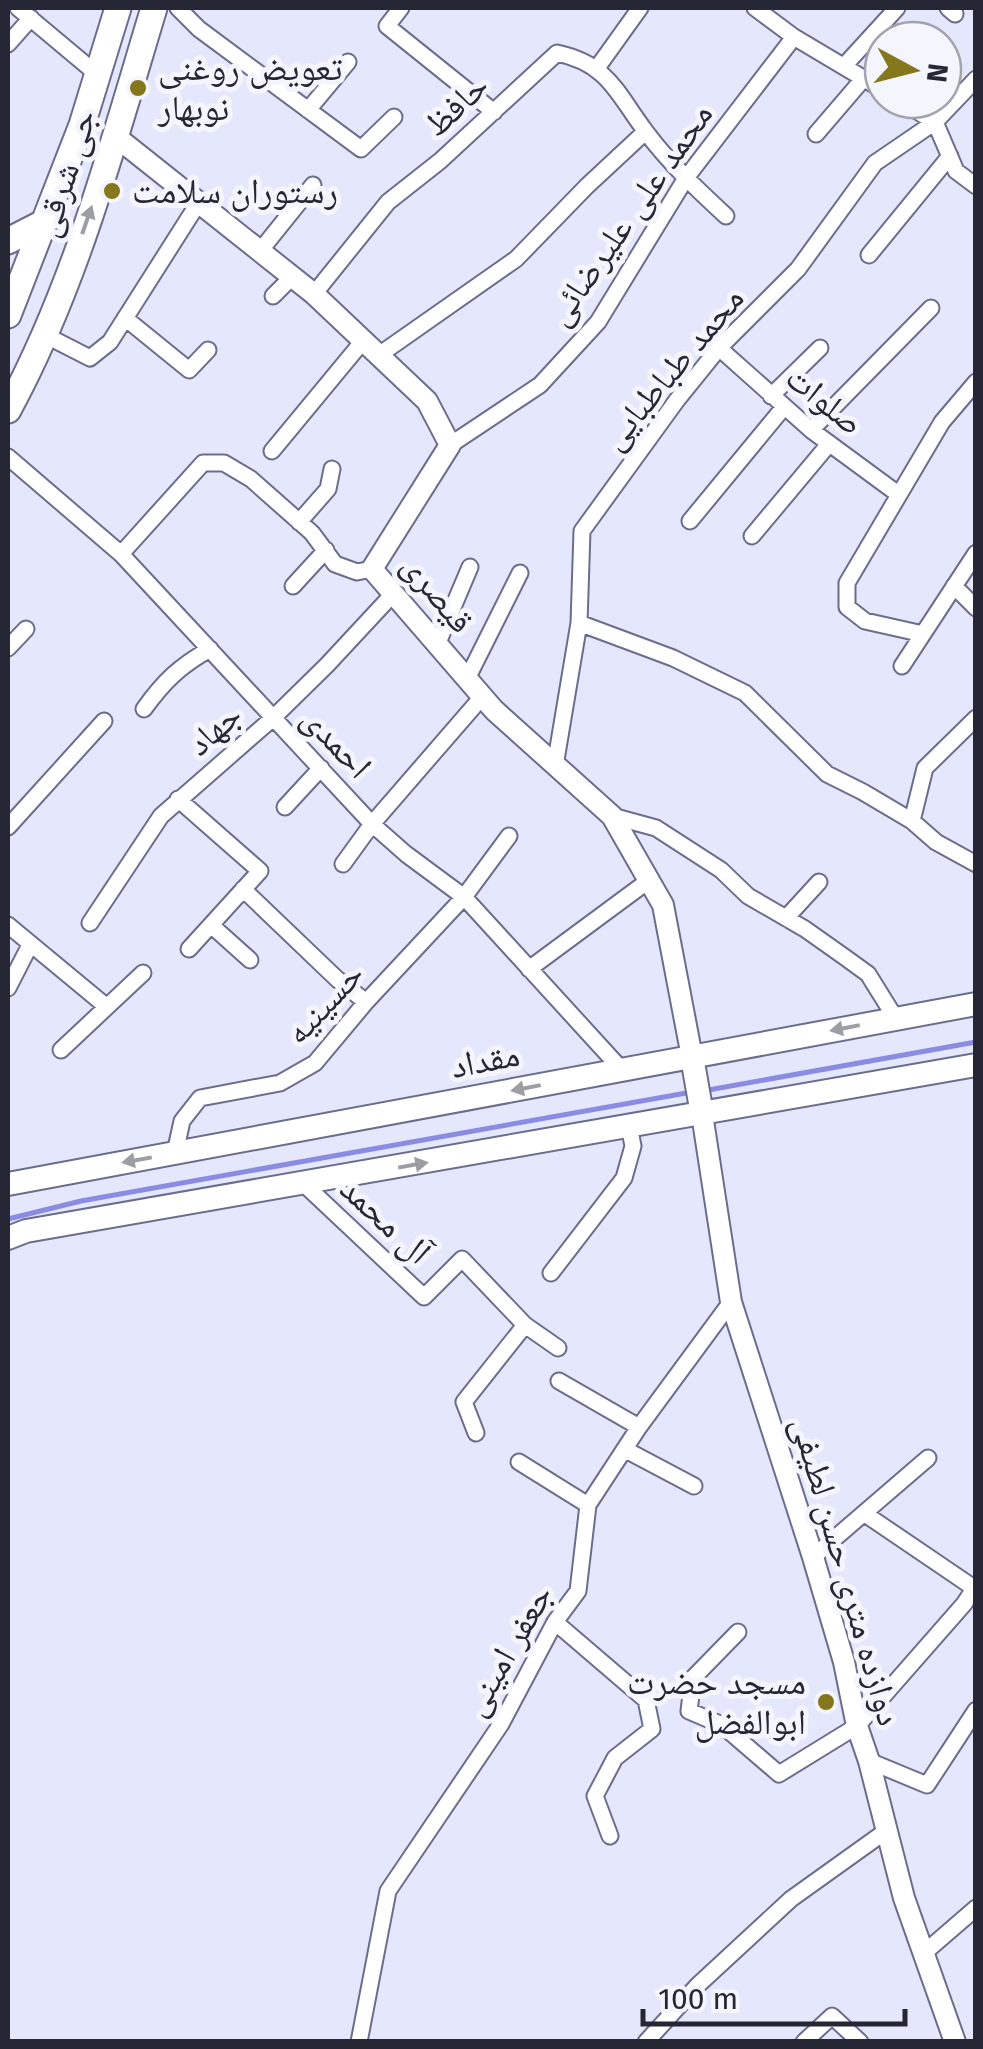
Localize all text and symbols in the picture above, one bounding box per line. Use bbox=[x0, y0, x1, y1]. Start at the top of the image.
north arrow bbox=[863, 20, 963, 120]
place label: تعویض روغنی نوبهار bbox=[157, 47, 342, 129]
text: N bbox=[920, 62, 955, 84]
street label: حافظ bbox=[415, 65, 497, 145]
marker: تعویض روغنی نوبهار bbox=[127, 77, 149, 99]
street label: محمد علی علیرضائی bbox=[537, 95, 721, 333]
street label: جی شرقی bbox=[25, 104, 105, 242]
place label: رستوران سلامت bbox=[132, 170, 338, 212]
marker: رستوران سلامت bbox=[101, 180, 123, 202]
one-way arrow bbox=[80, 205, 95, 235]
street label: محمد طباطبایی bbox=[592, 278, 752, 458]
street label: صلوات bbox=[778, 356, 872, 444]
street label: قیصری bbox=[393, 545, 483, 641]
street label: جهاد bbox=[178, 694, 250, 764]
street label: احمدی bbox=[293, 697, 381, 787]
street label: حسینیه bbox=[276, 953, 372, 1053]
one-way arrow bbox=[829, 1021, 860, 1037]
street label: مقداد bbox=[447, 1033, 523, 1087]
one-way arrow bbox=[510, 1081, 541, 1096]
one-way arrow bbox=[121, 1152, 152, 1168]
one-way arrow bbox=[398, 1156, 429, 1172]
street label: آل محمد bbox=[332, 1168, 441, 1273]
street label: دوازده متری حسن لطیفی bbox=[783, 1412, 911, 1730]
street label: جعفر امینی bbox=[453, 1577, 561, 1723]
place label: مسجد حضرت ابوالفضل bbox=[627, 1661, 806, 1743]
marker: مسجد حضرت ابوالفضل bbox=[815, 1691, 837, 1713]
scale bar bbox=[643, 1964, 906, 2026]
text: 100 m bbox=[658, 1981, 738, 2017]

